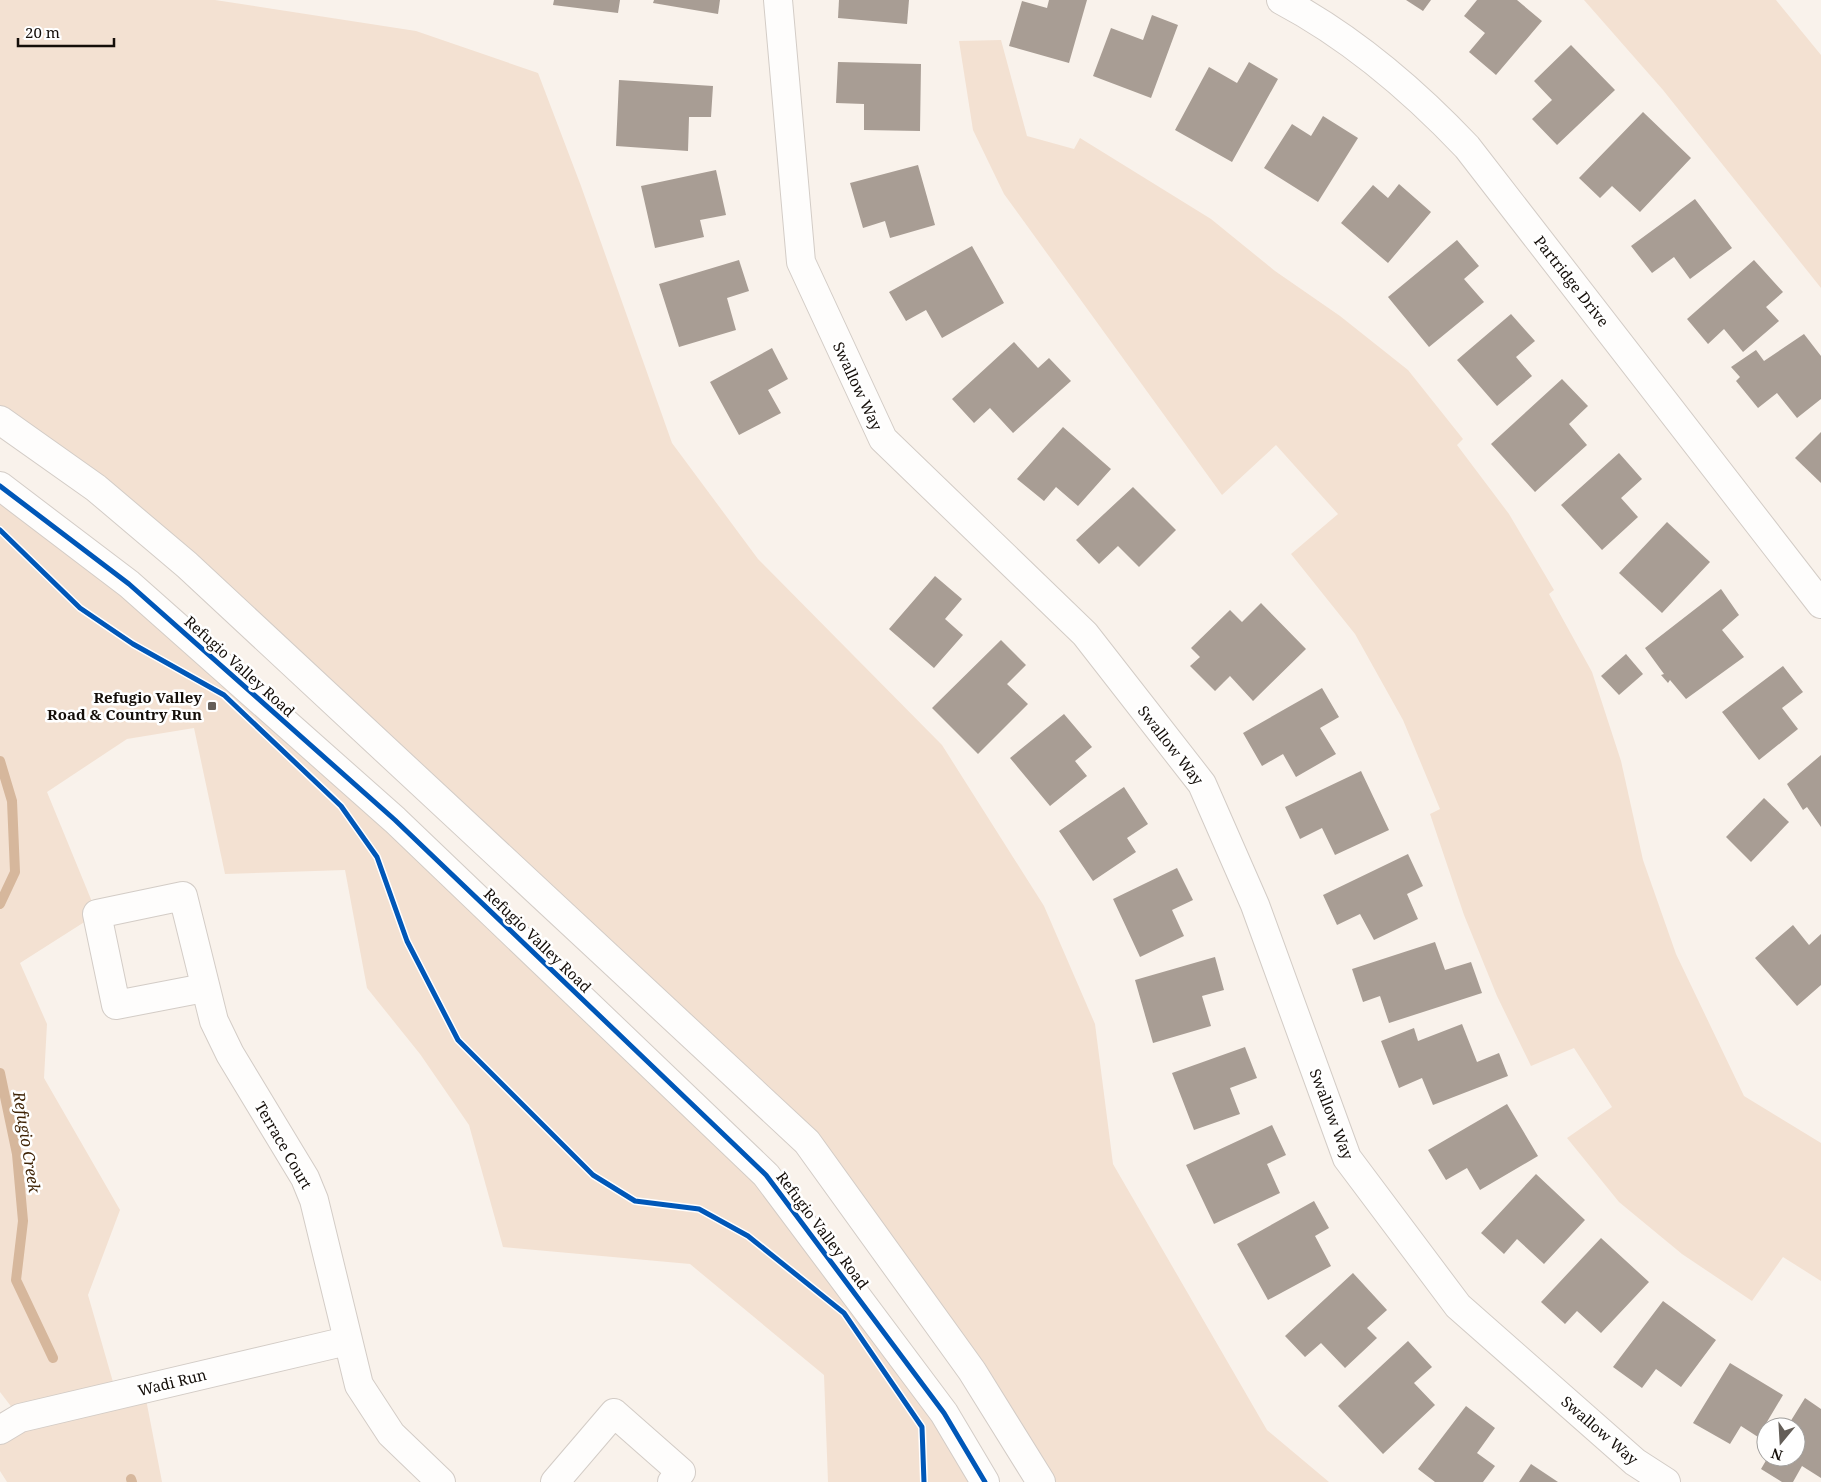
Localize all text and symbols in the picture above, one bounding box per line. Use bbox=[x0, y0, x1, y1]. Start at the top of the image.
scale bar bbox=[18, 15, 114, 47]
text: 20 m bbox=[25, 22, 60, 42]
street label: Partridge Drive bbox=[1530, 231, 1614, 331]
street label: Swallow Way bbox=[829, 339, 887, 434]
street label: Refugio Valley Road bbox=[181, 611, 299, 721]
place label: Refugio Valley Road & Country Run bbox=[47, 687, 202, 724]
marker: Refugio Valley Road & Country Run bbox=[206, 700, 218, 712]
street label: Swallow Way bbox=[1134, 701, 1209, 789]
street label: Refugio Valley Road bbox=[480, 884, 596, 996]
street label: Swallow Way bbox=[1306, 1066, 1359, 1163]
water label: Refugio Creek bbox=[8, 1089, 46, 1195]
street label: Terrace Court bbox=[251, 1098, 317, 1192]
street label: Refugio Valley Road bbox=[772, 1167, 874, 1293]
street label: Wadi Run bbox=[136, 1364, 209, 1400]
street label: Swallow Way bbox=[1557, 1391, 1643, 1469]
north arrow bbox=[1756, 1417, 1806, 1467]
text: N bbox=[1769, 1444, 1785, 1466]

